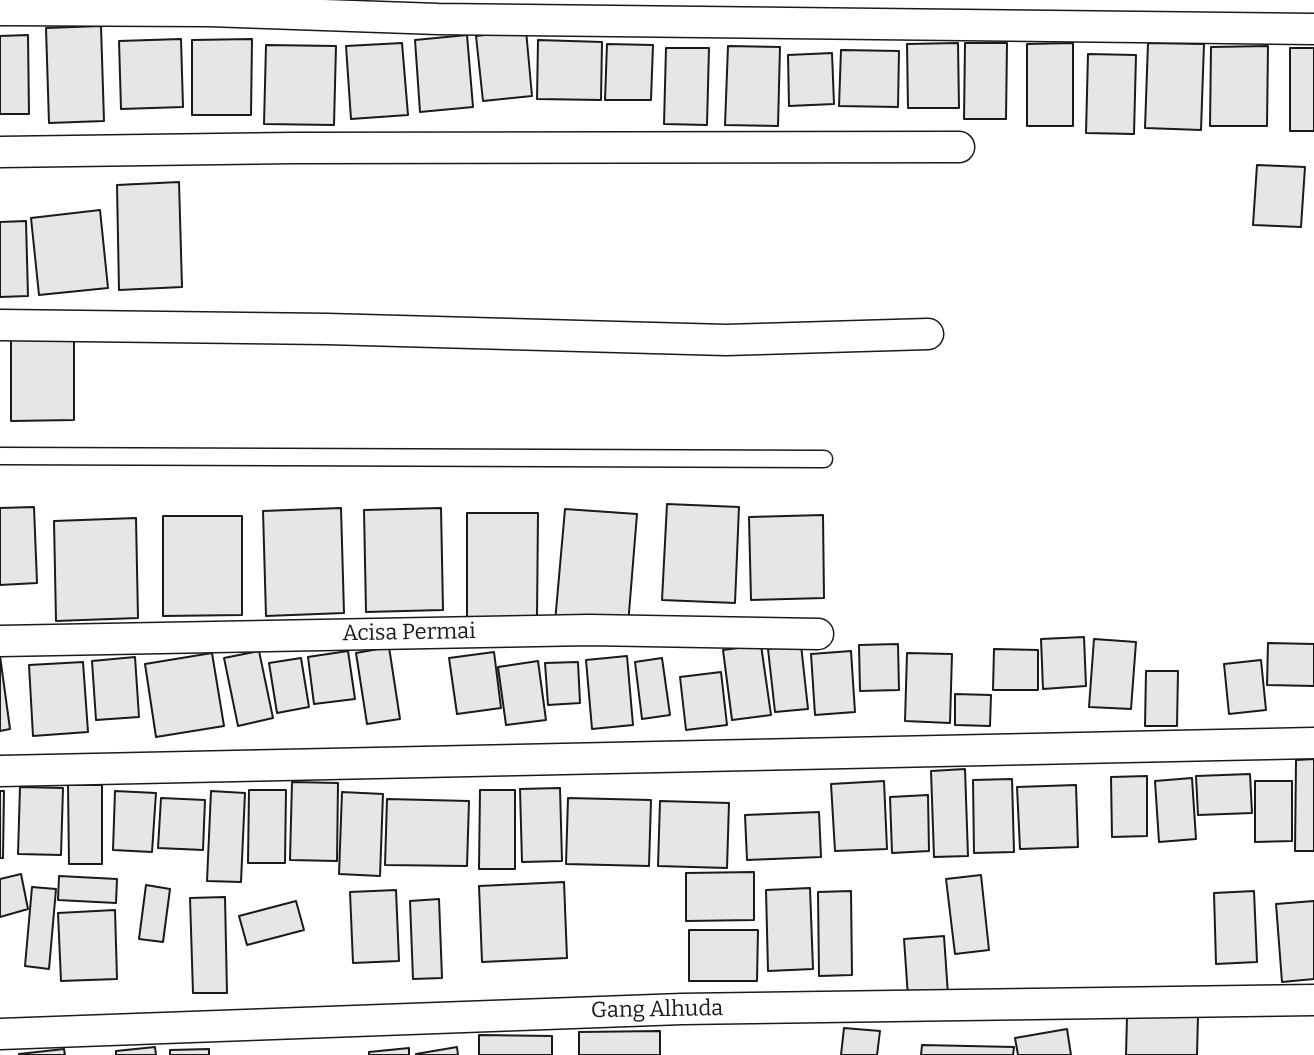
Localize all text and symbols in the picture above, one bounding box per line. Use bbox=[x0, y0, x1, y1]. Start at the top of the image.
street label: Acisa Permai bbox=[342, 619, 476, 647]
street label: Gang Alhuda bbox=[591, 996, 723, 1024]

